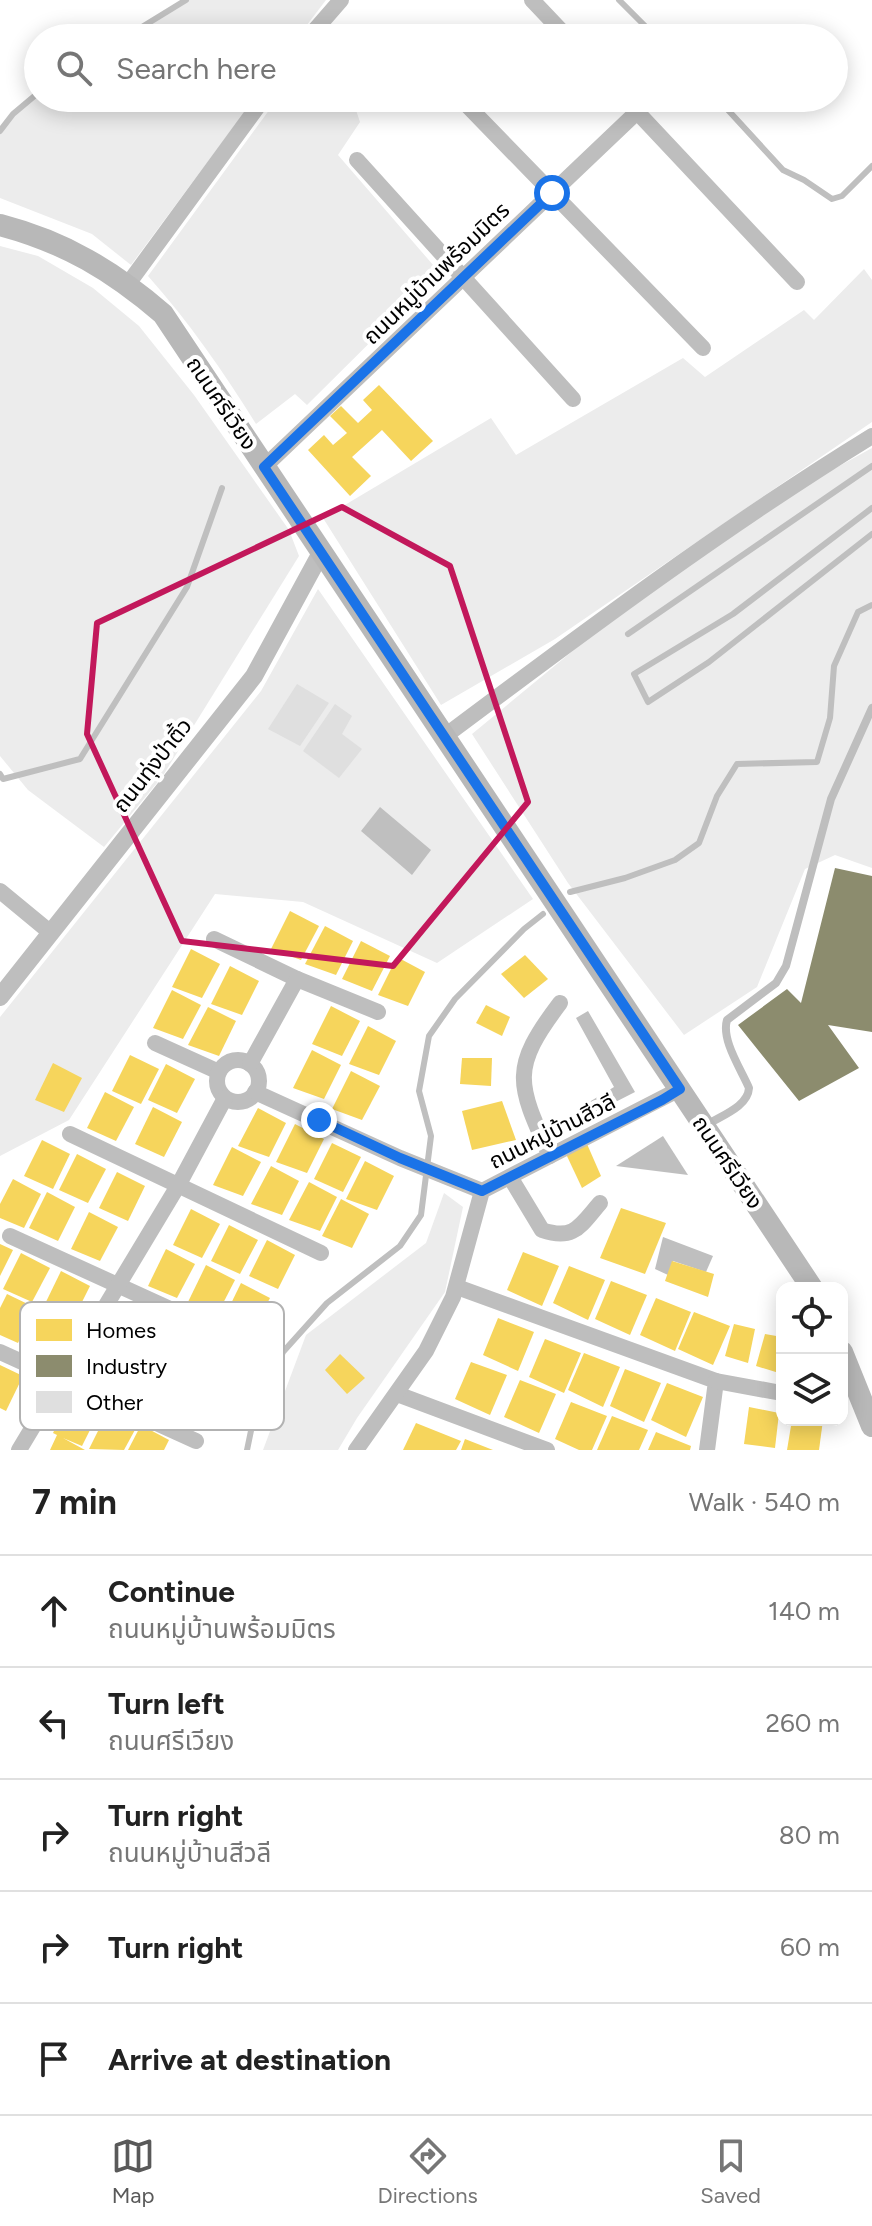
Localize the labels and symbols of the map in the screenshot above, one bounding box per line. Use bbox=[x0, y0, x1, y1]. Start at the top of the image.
route start bbox=[534, 175, 570, 211]
street label: ถนนหมู่บ้านพร้อมมิตร bbox=[358, 197, 515, 350]
street label: ถนนศรีเวียง bbox=[181, 351, 263, 455]
street label: ถนนทุ่งป่าติ้ว bbox=[107, 712, 198, 818]
street label: ถนนหมู่บ้านสีวลี bbox=[484, 1088, 620, 1175]
route end bbox=[301, 1102, 337, 1138]
street label: ถนนศรีเวียง bbox=[687, 1110, 769, 1214]
legend bbox=[20, 1302, 284, 1430]
text: Homes bbox=[86, 1317, 156, 1344]
text: Industry bbox=[86, 1353, 167, 1380]
text: Other bbox=[86, 1389, 144, 1416]

